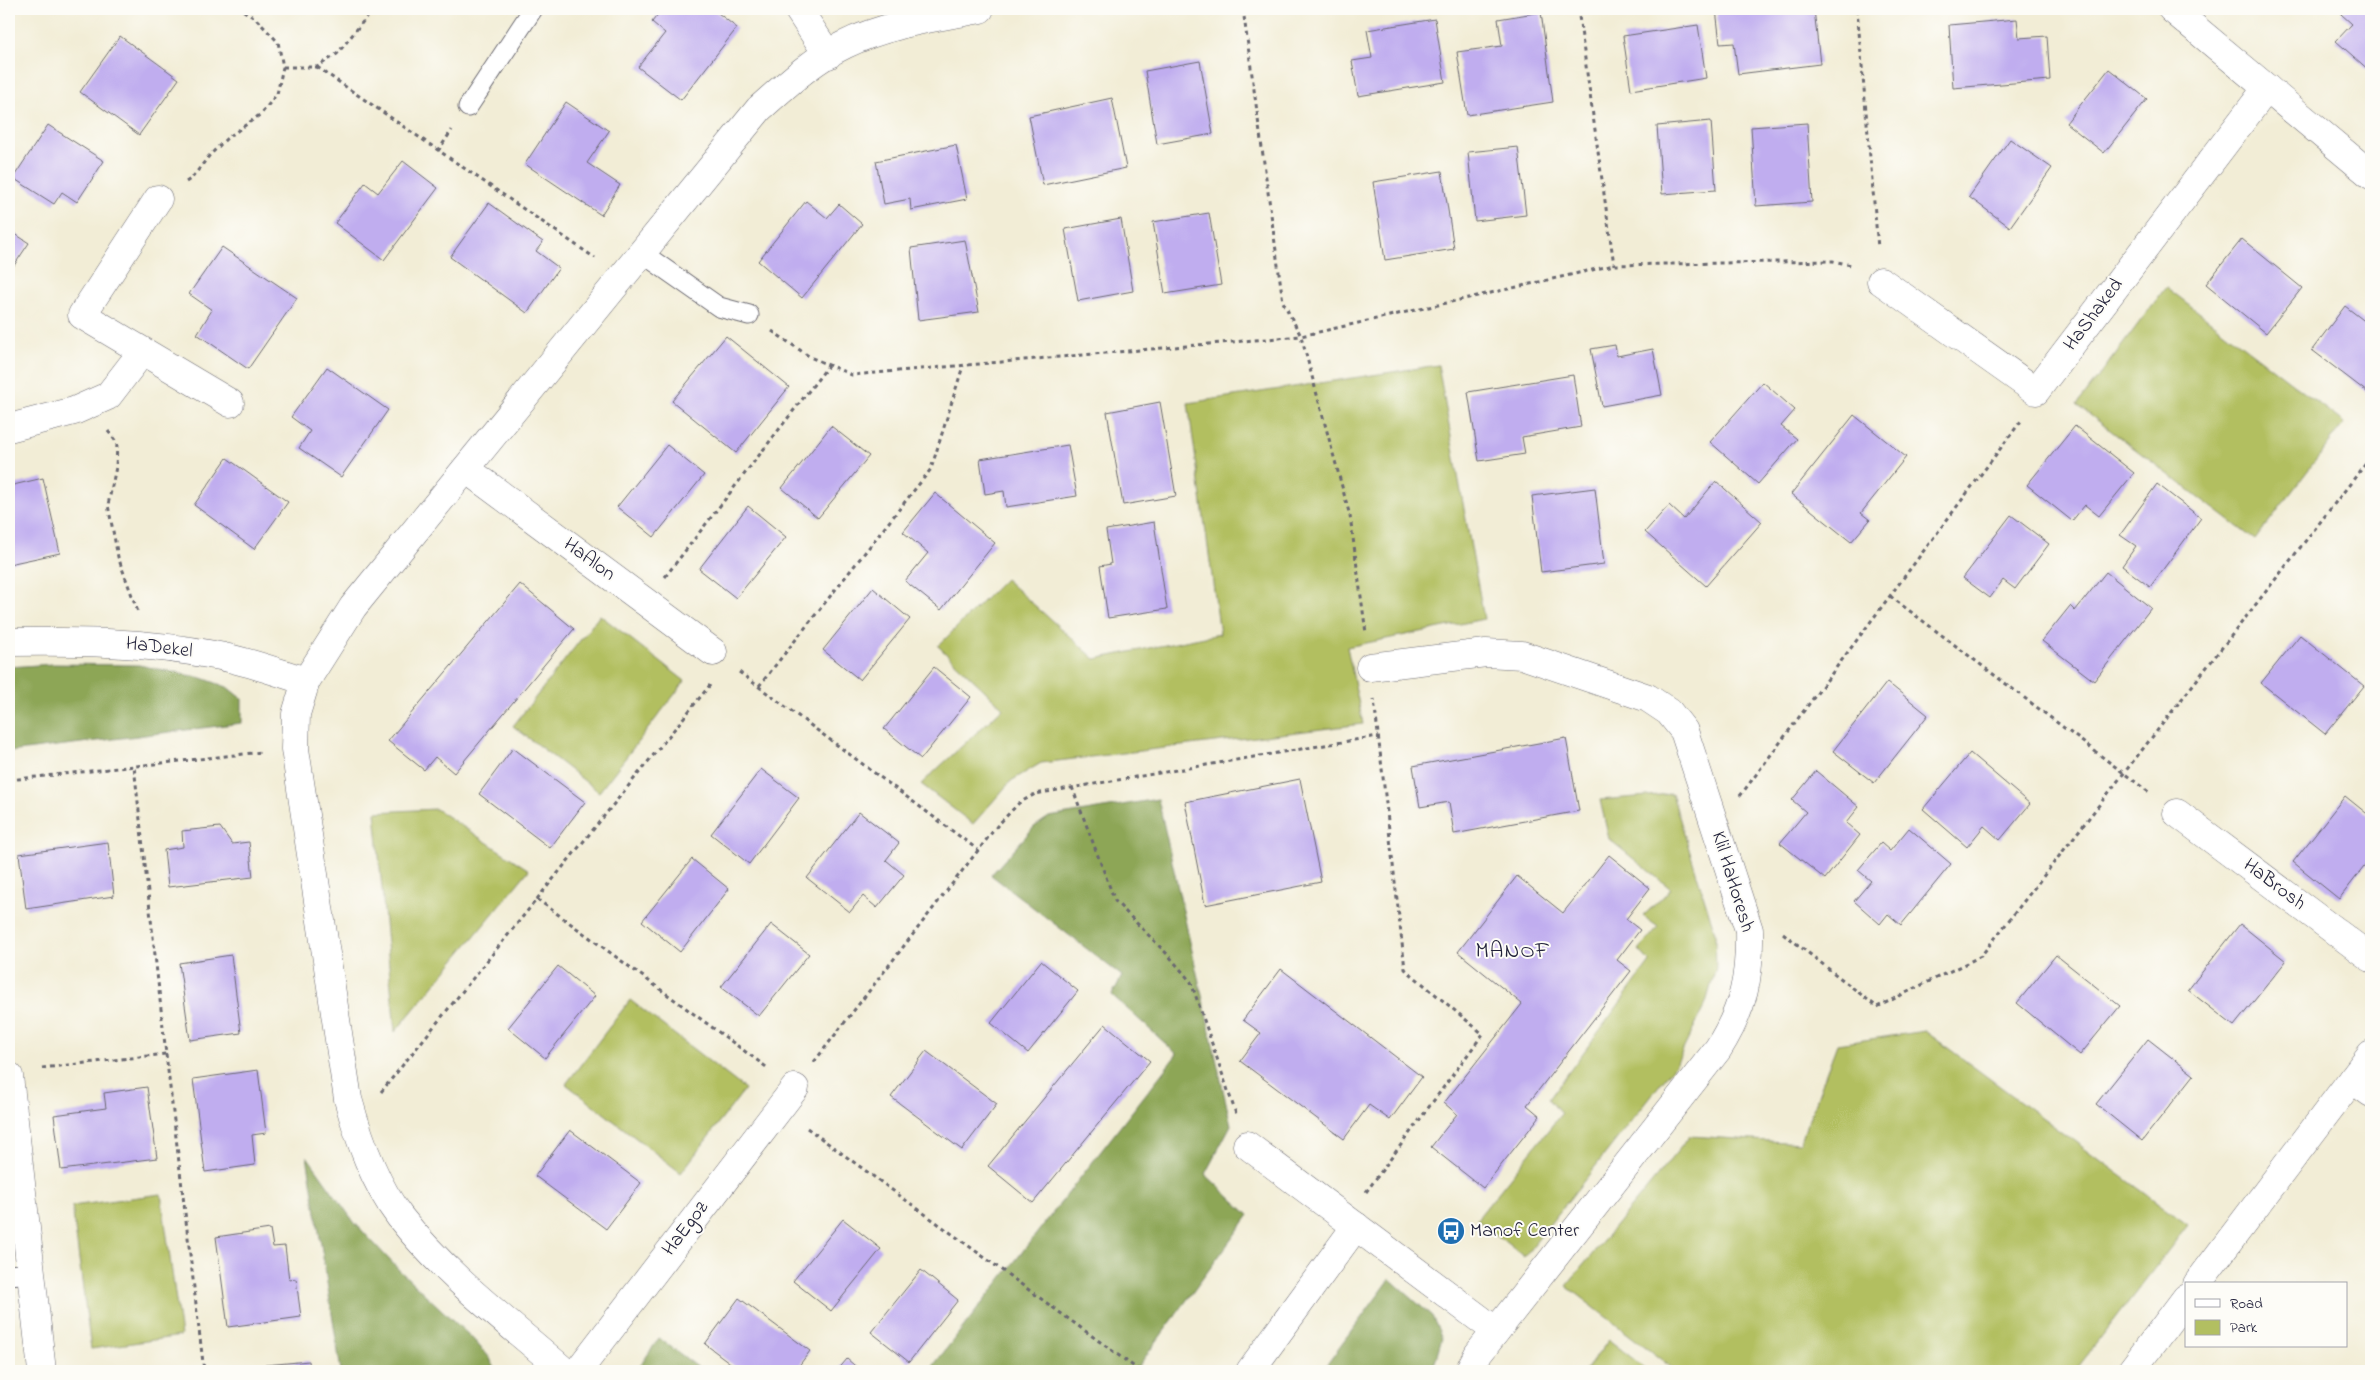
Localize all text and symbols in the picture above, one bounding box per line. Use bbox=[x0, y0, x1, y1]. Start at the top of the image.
street label: HaShaked bbox=[2057, 273, 2131, 357]
street label: HaAlon bbox=[557, 531, 621, 589]
street label: HaDekel bbox=[124, 630, 194, 666]
street label: Klil HaHoresh bbox=[1703, 828, 1761, 936]
street label: HaBrosh bbox=[2236, 852, 2312, 918]
district label: MANOF bbox=[1475, 936, 1551, 968]
street label: HaEgoz bbox=[656, 1195, 718, 1263]
bus stop icon: Manof Center bbox=[1436, 1216, 1466, 1246]
place label: Manof Center bbox=[1470, 1217, 1580, 1246]
legend bbox=[2185, 1282, 2348, 1348]
text: Road bbox=[2230, 1293, 2263, 1315]
text: Park bbox=[2230, 1317, 2258, 1339]

